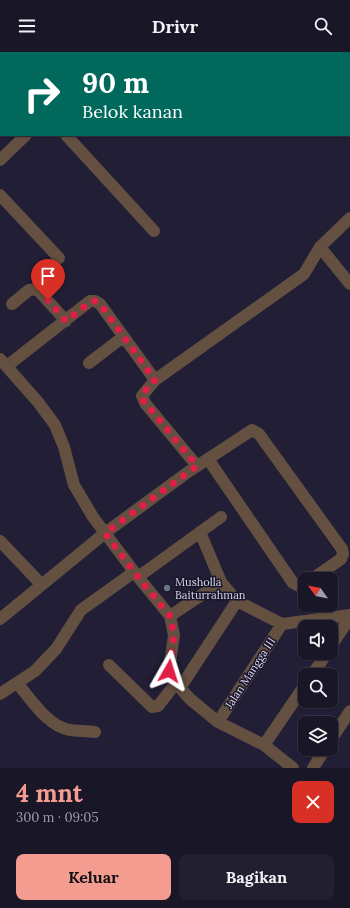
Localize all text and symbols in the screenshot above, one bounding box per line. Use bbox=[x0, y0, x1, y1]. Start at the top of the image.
icon: menu bbox=[16, 15, 38, 37]
text: Drivr bbox=[152, 15, 198, 38]
icon: search bbox=[312, 15, 334, 37]
text: 90 m bbox=[82, 65, 149, 101]
icon: right bbox=[16, 68, 68, 120]
text: Belok kanan bbox=[82, 100, 183, 123]
pin bbox=[31, 259, 65, 300]
icon: arrive bbox=[37, 265, 59, 287]
north arrow bbox=[298, 572, 338, 612]
map controls bbox=[298, 572, 338, 756]
place label: Musholla Baiturrahman bbox=[175, 575, 246, 602]
marker: Musholla Baiturrahman bbox=[162, 583, 172, 593]
button: sound bbox=[298, 620, 338, 660]
street label: Jalan Mangga III bbox=[221, 634, 278, 712]
position arrow bbox=[148, 650, 190, 692]
button: search bbox=[298, 668, 338, 708]
button: layers bbox=[298, 716, 338, 756]
text: 4 mnt bbox=[16, 778, 83, 809]
button: close bbox=[292, 781, 334, 823]
text: 300 m · 09:05 bbox=[16, 809, 99, 826]
button: Keluar bbox=[16, 854, 171, 900]
button: Bagikan bbox=[179, 854, 334, 900]

